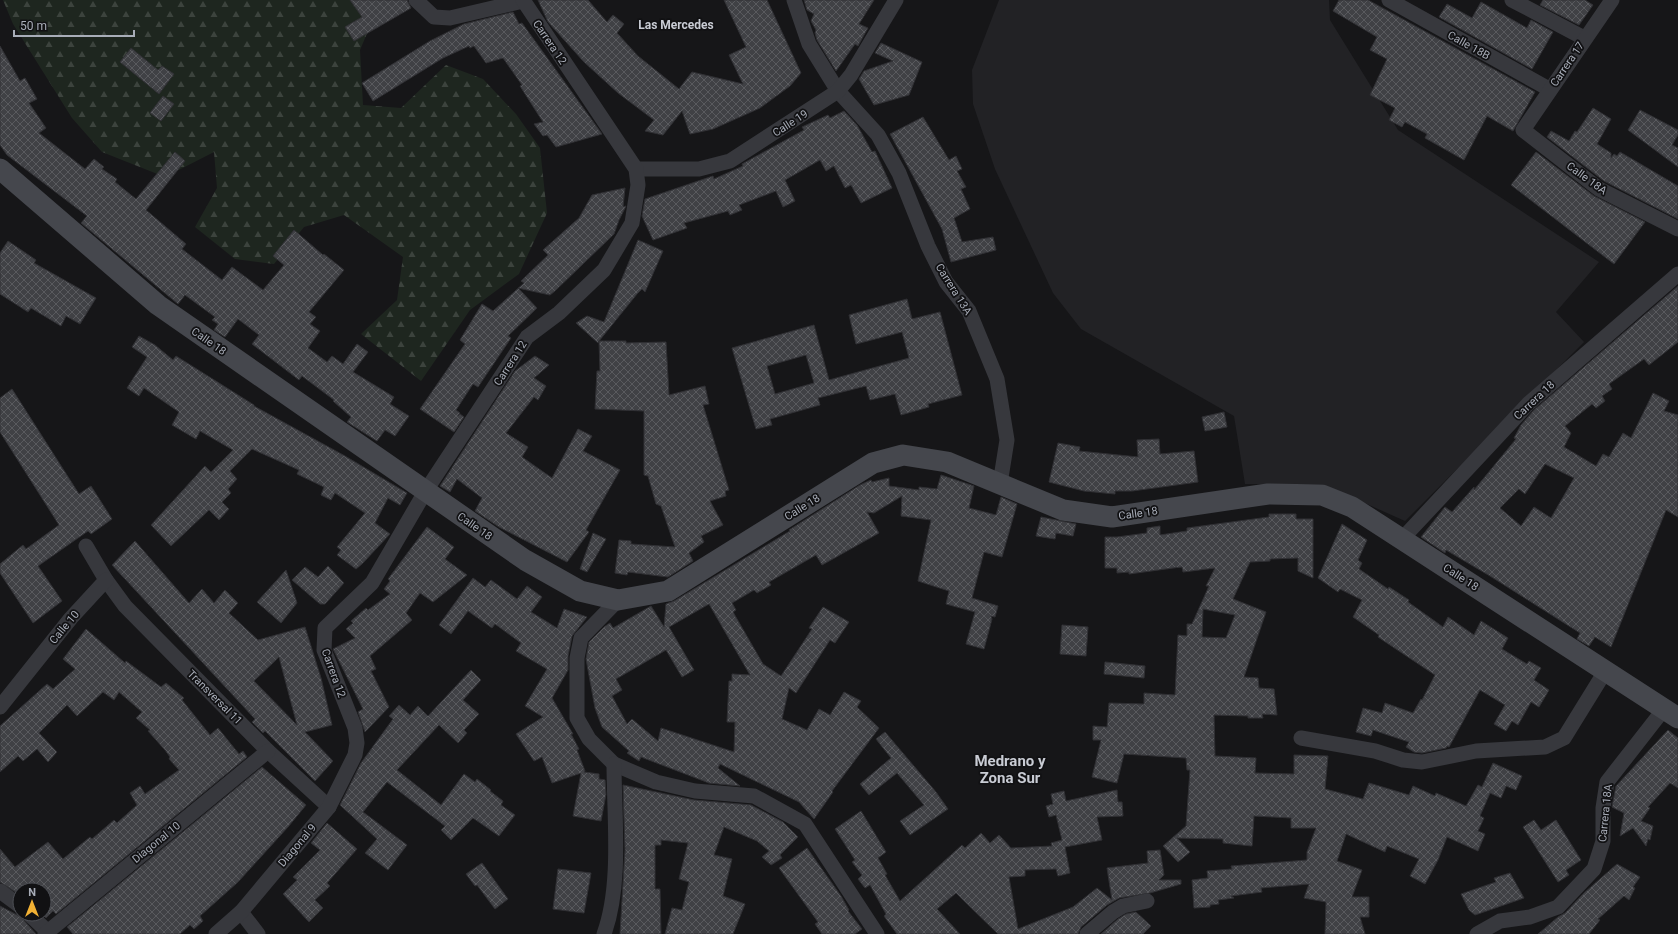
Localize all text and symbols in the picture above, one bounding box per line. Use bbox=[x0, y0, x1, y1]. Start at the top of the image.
scale bar bbox=[14, 12, 134, 38]
street label: Carrera 12 bbox=[530, 18, 569, 67]
district label: Las Mercedes bbox=[638, 18, 714, 32]
text: 50 m bbox=[20, 19, 47, 33]
street label: Calle 18B bbox=[1445, 29, 1492, 62]
street label: Carrera 17 bbox=[1548, 40, 1587, 89]
street label: Calle 19 bbox=[770, 107, 810, 140]
street label: Calle 18A bbox=[1564, 159, 1610, 198]
street label: Carrera 13A bbox=[933, 261, 975, 318]
street label: Calle 18 bbox=[189, 325, 229, 358]
street label: Carrera 12 bbox=[491, 338, 530, 388]
street label: Carrera 18 bbox=[1511, 378, 1557, 422]
street label: Calle 18 bbox=[782, 491, 822, 523]
street label: Calle 18 bbox=[1118, 504, 1158, 523]
street label: Calle 18 bbox=[455, 510, 495, 543]
street label: Calle 18 bbox=[1441, 561, 1481, 594]
street label: Calle 10 bbox=[47, 608, 82, 647]
street label: Carrera 12 bbox=[319, 647, 348, 699]
street label: Transversal 11 bbox=[185, 667, 245, 727]
district label: Medrano y Zona Sur bbox=[974, 752, 1046, 787]
street label: Carrera 18A bbox=[1596, 783, 1615, 843]
street label: Diagonal 10 bbox=[130, 819, 183, 866]
street label: Diagonal 9 bbox=[276, 821, 319, 869]
north arrow bbox=[12, 882, 52, 922]
text: N bbox=[28, 886, 36, 899]

